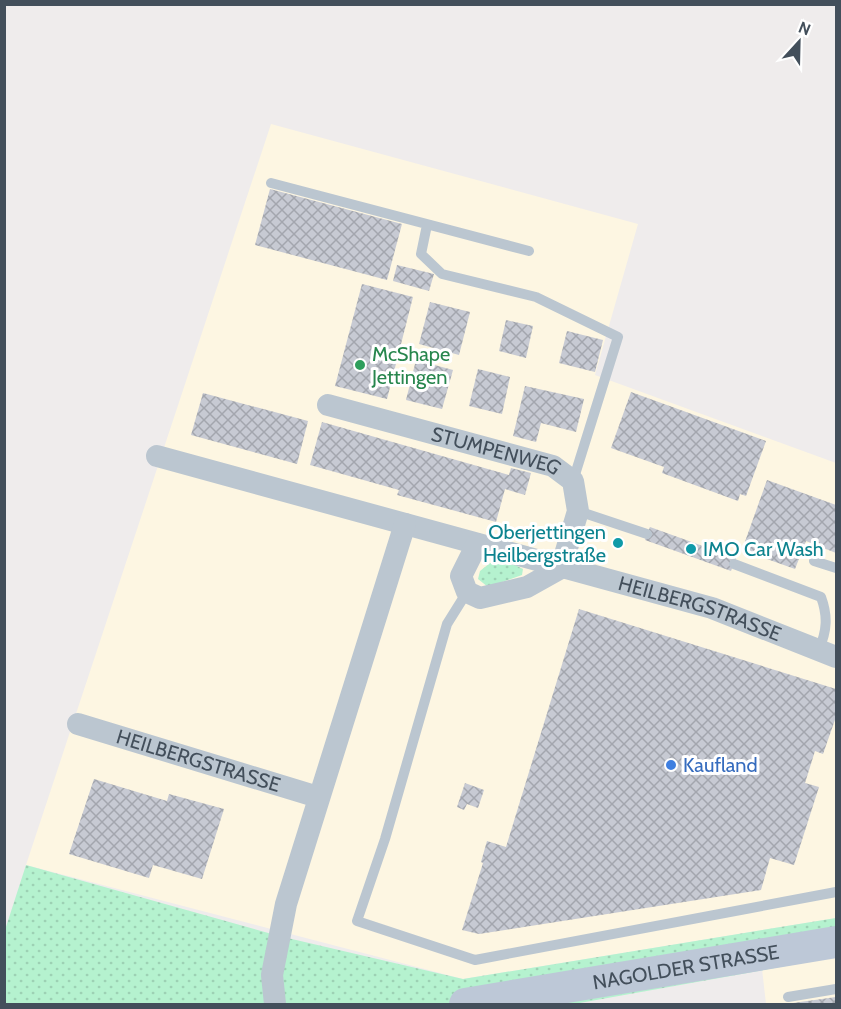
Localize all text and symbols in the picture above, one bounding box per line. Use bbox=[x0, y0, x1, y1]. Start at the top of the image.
north arrow bbox=[769, 12, 829, 72]
text: N bbox=[796, 18, 813, 39]
place label: McShape Jettingen bbox=[371, 342, 450, 389]
marker: McShape Jettingen bbox=[353, 358, 367, 372]
street label: STUMPENWEG bbox=[429, 422, 566, 480]
place label: Oberjettingen Heilbergstraße bbox=[483, 520, 606, 567]
marker: Oberjettingen Heilbergstraße bbox=[611, 536, 625, 550]
place label: IMO Car Wash bbox=[703, 537, 824, 561]
marker: IMO Car Wash bbox=[684, 542, 698, 556]
street label: HEILBERGSTRASSE bbox=[616, 571, 785, 646]
street label: HEILBERGSTRASSE bbox=[114, 724, 283, 797]
place label: Kaufland bbox=[683, 753, 758, 777]
marker: Kaufland bbox=[664, 758, 678, 772]
street label: NAGOLDER STRASSE bbox=[591, 940, 781, 994]

